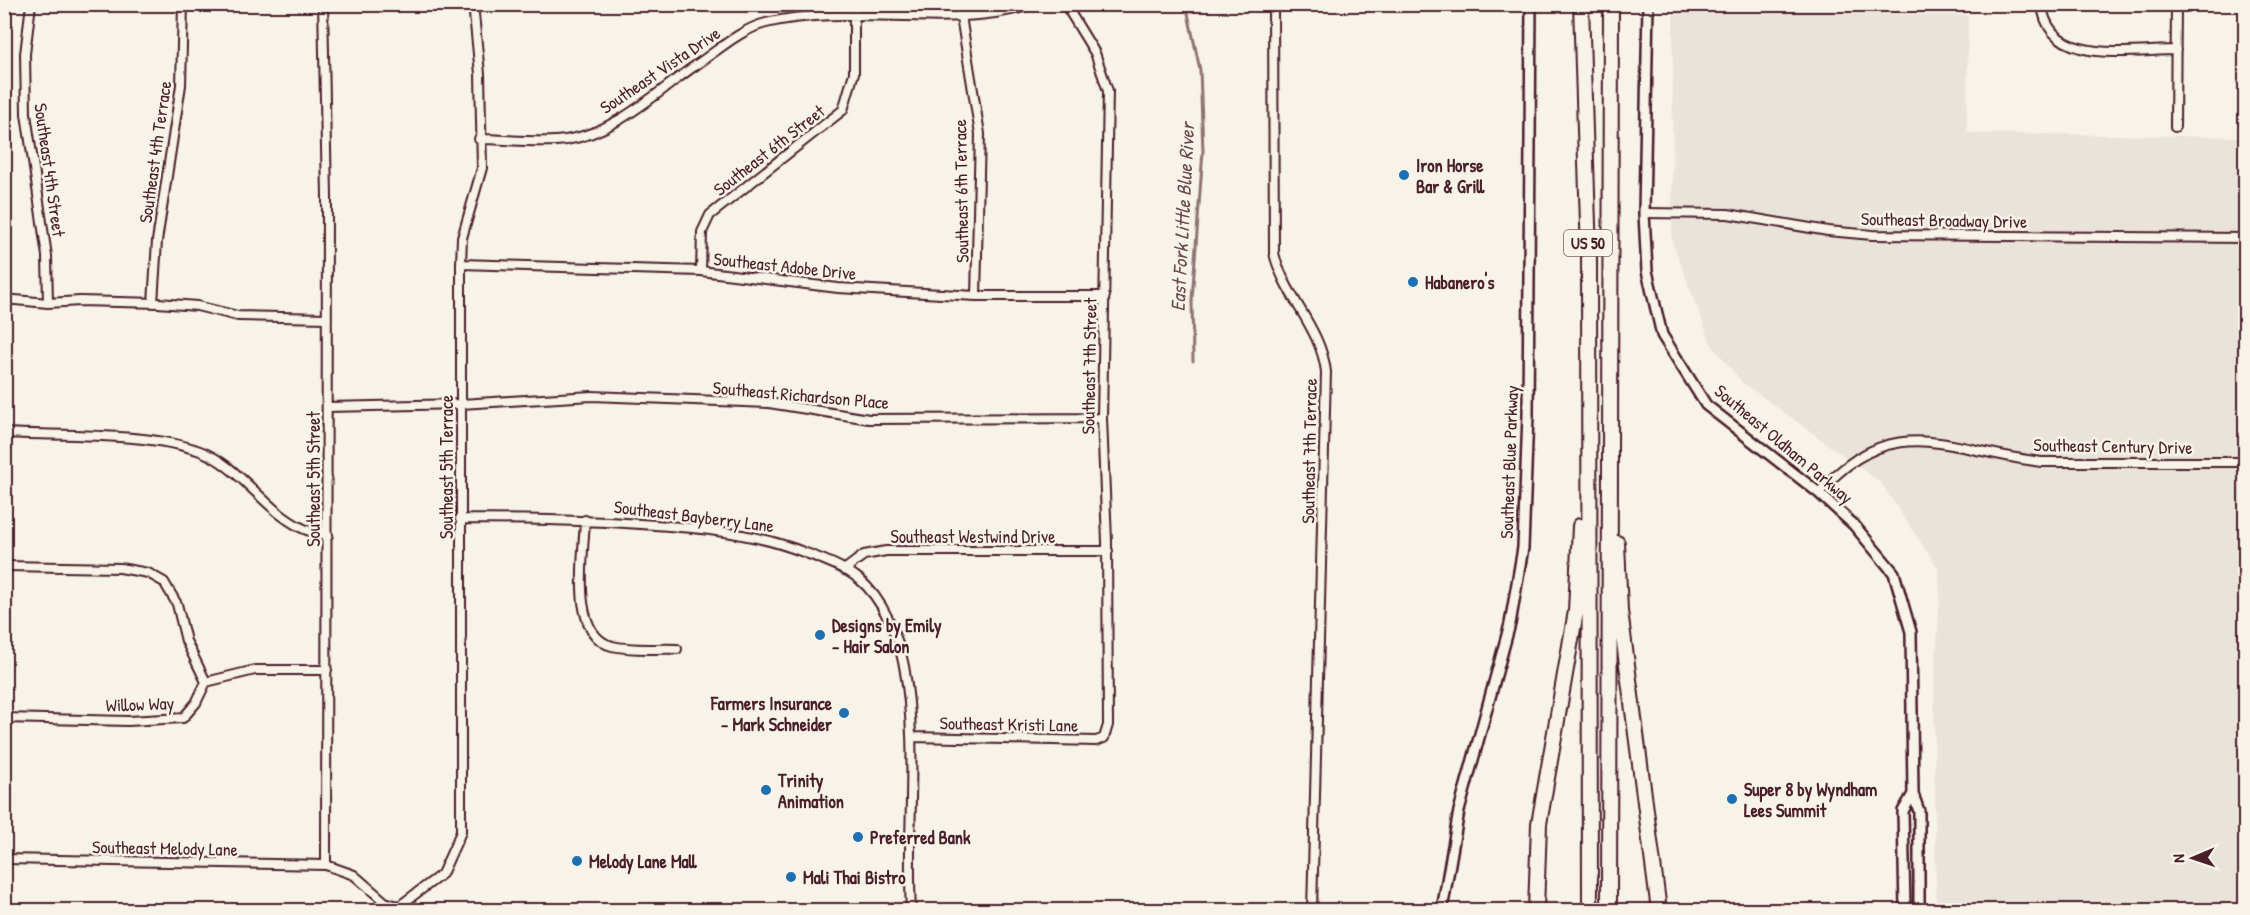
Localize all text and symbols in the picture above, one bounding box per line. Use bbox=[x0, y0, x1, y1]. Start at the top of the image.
street label: Southeast Vista Drive bbox=[595, 20, 725, 120]
street label: Southeast 4th Terrace bbox=[133, 79, 177, 225]
street label: Southeast 6th Street bbox=[708, 98, 830, 201]
street label: Southeast 4th Street bbox=[28, 102, 72, 239]
street label: Southeast 6th Terrace bbox=[947, 119, 975, 263]
water label: East Fork Little Blue River bbox=[1164, 120, 1201, 312]
place label: Iron Horse Bar & Grill bbox=[1416, 153, 1486, 199]
marker: Iron Horse Bar & Grill bbox=[1397, 168, 1411, 182]
street label: Southeast Broadway Drive bbox=[1861, 206, 2027, 234]
road number: US 50 bbox=[1564, 230, 1612, 256]
street label: Southeast Adobe Drive bbox=[712, 246, 858, 286]
place label: Habanero's bbox=[1425, 270, 1494, 295]
marker: Habanero's bbox=[1406, 275, 1420, 289]
street label: Southeast 7th Street bbox=[1075, 297, 1103, 435]
street label: Southeast Richardson Place bbox=[712, 375, 890, 415]
street label: Southeast 7th Terrace bbox=[1295, 378, 1323, 524]
street label: Southeast Oldham Parkway bbox=[1709, 379, 1859, 510]
street label: Southeast Blue Parkway bbox=[1494, 384, 1524, 539]
street label: Southeast 5th Terrace bbox=[434, 395, 459, 539]
street label: Southeast 5th Street bbox=[301, 411, 326, 547]
street label: Southeast Century Drive bbox=[2033, 432, 2193, 460]
street label: Southeast Bayberry Lane bbox=[613, 494, 775, 538]
street label: Southeast Westwind Drive bbox=[891, 524, 1055, 549]
place label: Designs by Emily - Hair Salon bbox=[832, 613, 942, 659]
marker: Designs by Emily - Hair Salon bbox=[813, 628, 827, 642]
street label: Willow Way bbox=[105, 690, 175, 718]
place label: Farmers Insurance - Mark Schneider bbox=[710, 691, 833, 737]
marker: Farmers Insurance - Mark Schneider bbox=[837, 706, 851, 720]
street label: Southeast Kristi Lane bbox=[939, 710, 1079, 738]
place label: Trinity Animation bbox=[777, 768, 844, 814]
place label: Super 8 by Wyndham Lees Summit bbox=[1744, 777, 1877, 823]
marker: Trinity Animation bbox=[759, 783, 773, 797]
marker: Super 8 by Wyndham Lees Summit bbox=[1725, 792, 1739, 806]
place label: Preferred Bank bbox=[870, 825, 971, 850]
north arrow bbox=[2163, 828, 2223, 888]
marker: Preferred Bank bbox=[851, 830, 865, 844]
street label: Southeast Melody Lane bbox=[92, 834, 238, 862]
place label: Melody Lane Mall bbox=[589, 849, 698, 875]
text: N bbox=[2167, 853, 2189, 863]
marker: Melody Lane Mall bbox=[570, 854, 584, 868]
place label: Mali Thai Bistro bbox=[803, 865, 906, 890]
marker: Mali Thai Bistro bbox=[784, 870, 798, 884]

